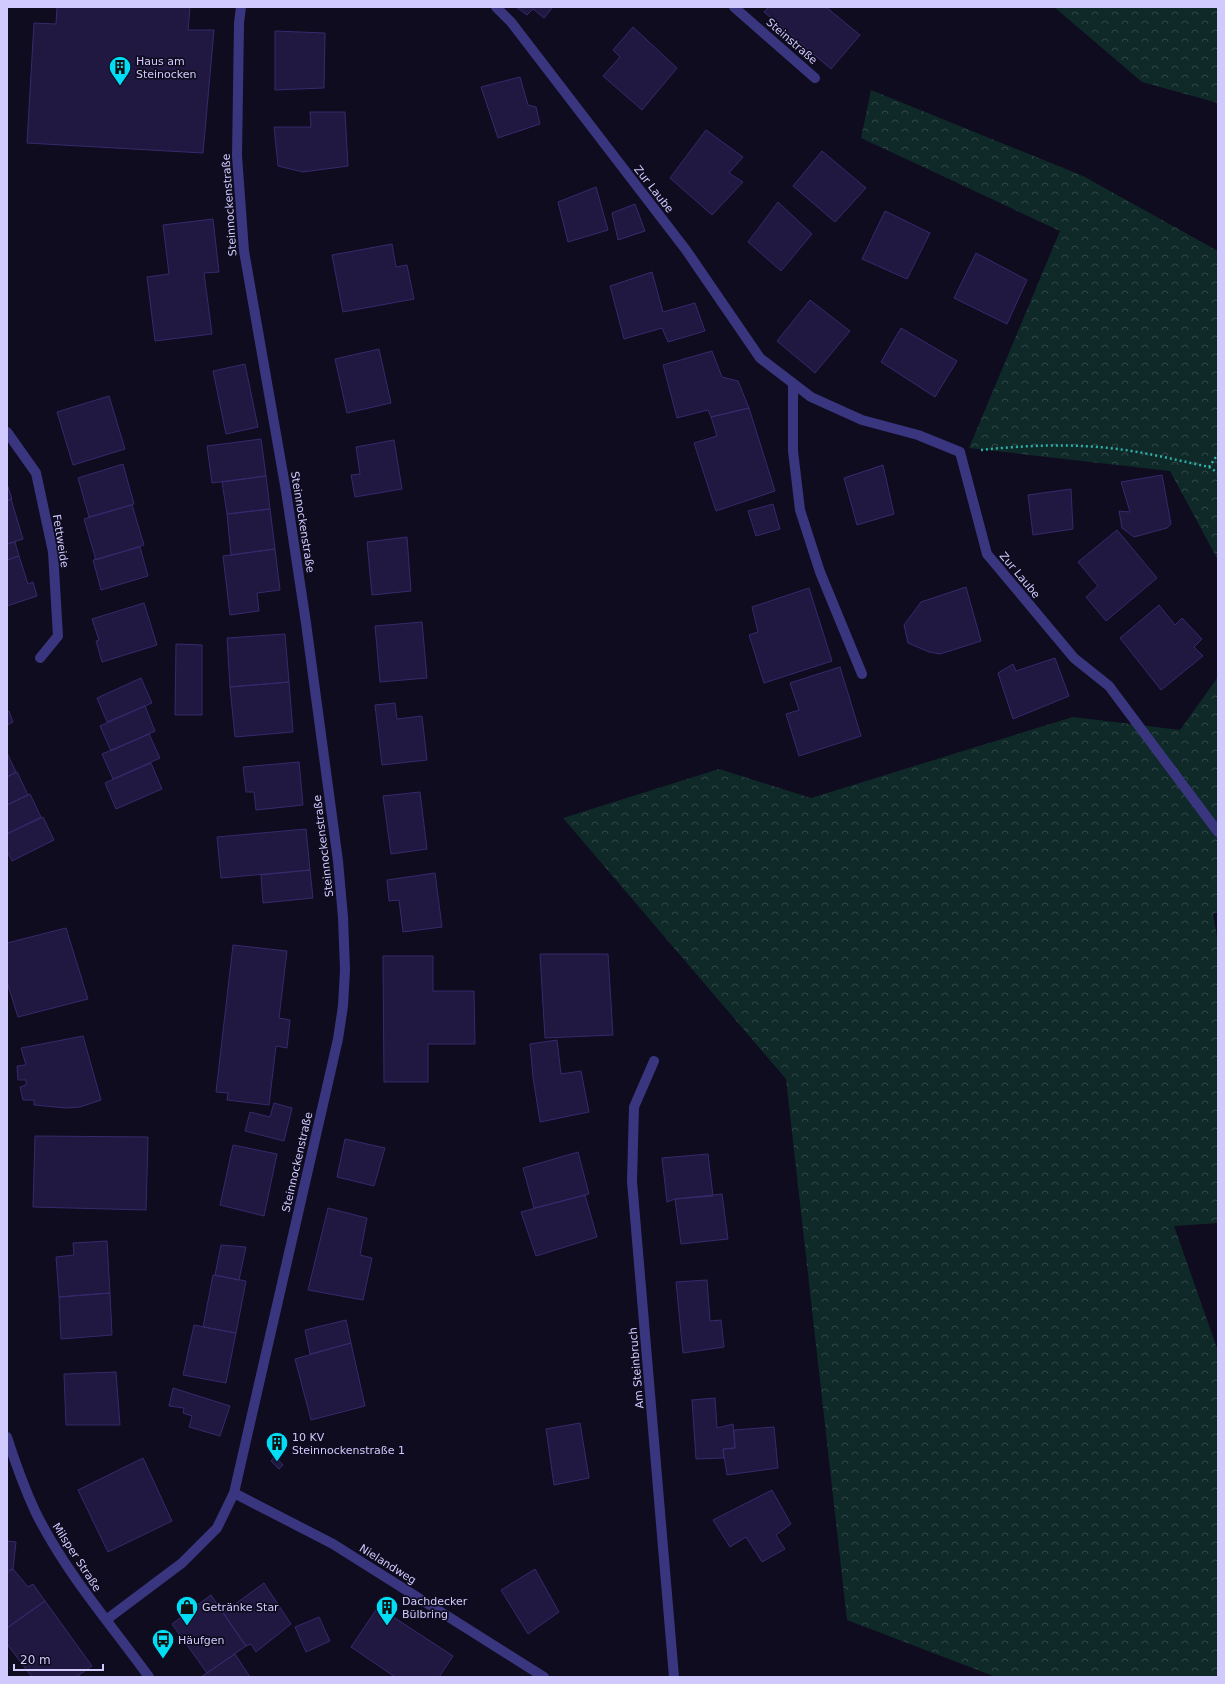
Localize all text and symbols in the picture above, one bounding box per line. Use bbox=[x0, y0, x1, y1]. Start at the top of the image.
street label: Steinstraße bbox=[764, 16, 820, 67]
building icon: Haus am Steinocken bbox=[107, 54, 133, 87]
place label: Haus am Steinocken bbox=[136, 55, 197, 81]
street label: Steinnockenstraße bbox=[219, 153, 240, 257]
street label: Zur Laube bbox=[631, 163, 676, 216]
street label: Steinnockenstraße bbox=[288, 470, 317, 574]
street label: Fettweide bbox=[50, 514, 71, 569]
street label: Zur Laube bbox=[997, 550, 1043, 601]
street label: Steinnockenstraße bbox=[311, 794, 336, 898]
street label: Steinnockenstraße bbox=[280, 1110, 315, 1214]
street label: Am Steinbruch bbox=[626, 1327, 647, 1409]
building icon: 10 KV Steinnockenstraße 1 bbox=[264, 1430, 290, 1463]
place label: 10 KV Steinnockenstraße 1 bbox=[292, 1431, 405, 1457]
street label: Milsper Straße bbox=[50, 1520, 104, 1594]
street label: Nielandweg bbox=[357, 1542, 419, 1587]
shop icon: Getränke Star bbox=[174, 1594, 200, 1627]
building icon: Dachdecker Bülbring bbox=[374, 1594, 400, 1627]
place label: Dachdecker Bülbring bbox=[402, 1595, 468, 1621]
place label: Getränke Star bbox=[202, 1601, 279, 1614]
bus stop icon: Häufgen bbox=[150, 1627, 176, 1660]
place label: Häufgen bbox=[178, 1634, 225, 1647]
scale bar bbox=[14, 1646, 103, 1672]
text: 20 m bbox=[20, 1653, 51, 1667]

